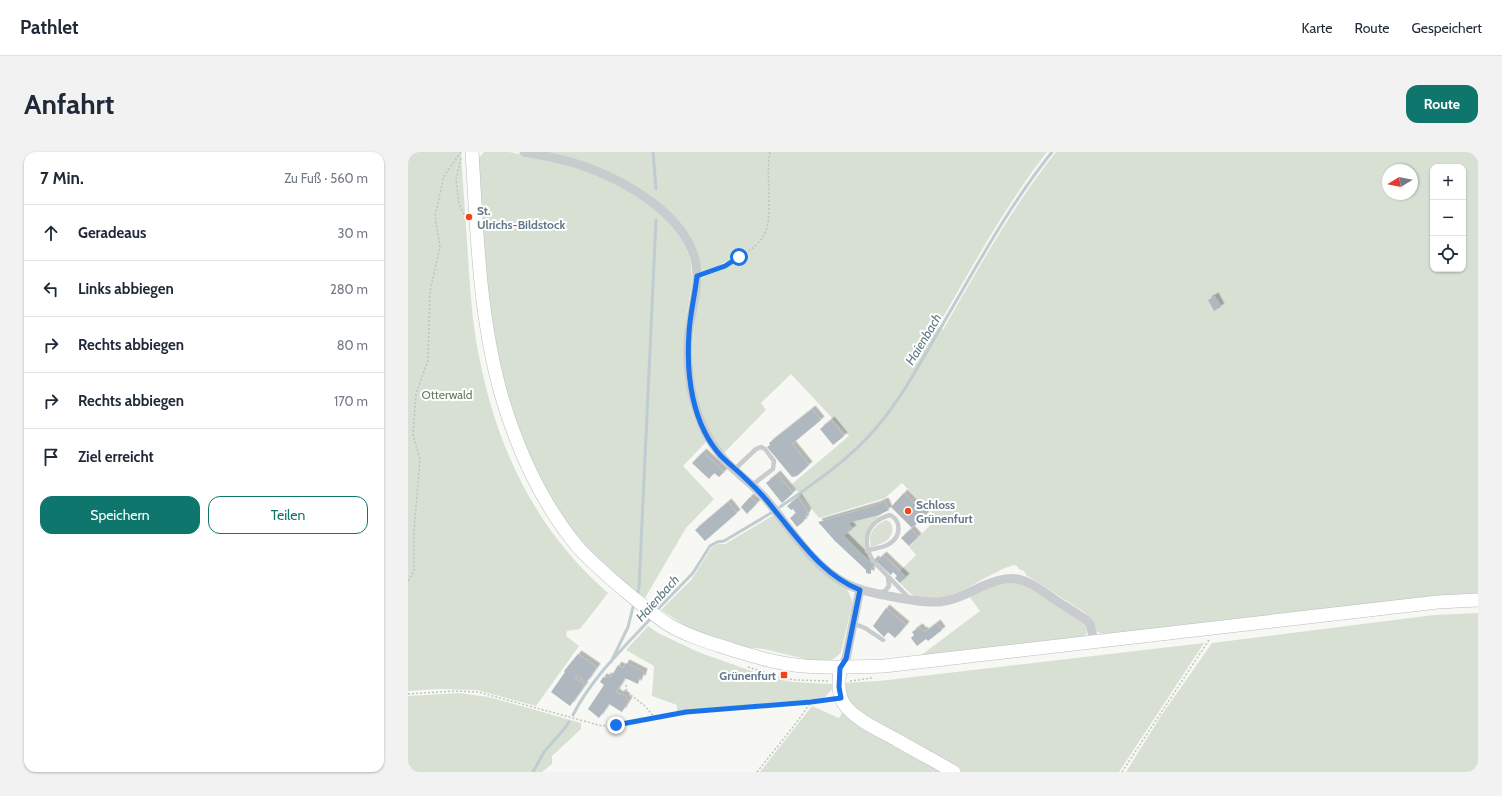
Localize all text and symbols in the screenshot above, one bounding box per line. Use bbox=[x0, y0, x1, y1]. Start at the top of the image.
text: Pathlet bbox=[20, 16, 79, 39]
text: Karte bbox=[1302, 19, 1332, 37]
text: Route bbox=[1354, 19, 1390, 37]
text: Gespeichert bbox=[1412, 19, 1482, 37]
button: Route bbox=[1406, 85, 1478, 123]
text: Anfahrt bbox=[24, 87, 114, 121]
north arrow bbox=[1382, 164, 1418, 200]
map controls bbox=[1430, 164, 1466, 272]
button: + bbox=[1430, 164, 1466, 200]
text: 7 Min. bbox=[40, 168, 84, 188]
text: Zu Fuß · 560 m bbox=[284, 170, 368, 186]
button: − bbox=[1430, 200, 1466, 236]
place label: St. Ulrichs-Bildstock bbox=[477, 203, 565, 232]
marker: St. Ulrichs-Bildstock bbox=[464, 212, 474, 222]
icon: ahead bbox=[40, 222, 62, 244]
text: Geradeaus bbox=[78, 224, 146, 242]
text: 30 m bbox=[338, 225, 368, 241]
button: locate bbox=[1430, 236, 1466, 272]
route start bbox=[730, 248, 748, 266]
icon: left bbox=[40, 278, 62, 300]
text: Links abbiegen bbox=[78, 280, 174, 298]
text: 280 m bbox=[330, 281, 368, 297]
water label: Haienbach bbox=[901, 310, 945, 368]
icon: right bbox=[40, 334, 62, 356]
text: Rechts abbiegen bbox=[78, 336, 184, 354]
text: 80 m bbox=[337, 337, 368, 353]
park label: Otterwald bbox=[421, 387, 473, 402]
icon: right bbox=[40, 390, 62, 412]
text: Rechts abbiegen bbox=[78, 392, 184, 410]
text: 170 m bbox=[334, 393, 368, 409]
icon: arrive bbox=[40, 446, 62, 468]
text: Ziel erreicht bbox=[78, 448, 154, 466]
button: Speichern bbox=[40, 496, 200, 534]
button: Teilen bbox=[208, 496, 368, 534]
place label: Schloss Grünenfurt bbox=[916, 497, 973, 526]
marker: Schloss Grünenfurt bbox=[903, 506, 913, 516]
water label: Haienbach bbox=[632, 571, 682, 625]
place label: Grünenfurt bbox=[719, 668, 776, 683]
marker: Grünenfurt bbox=[779, 670, 789, 680]
route end bbox=[607, 716, 625, 734]

